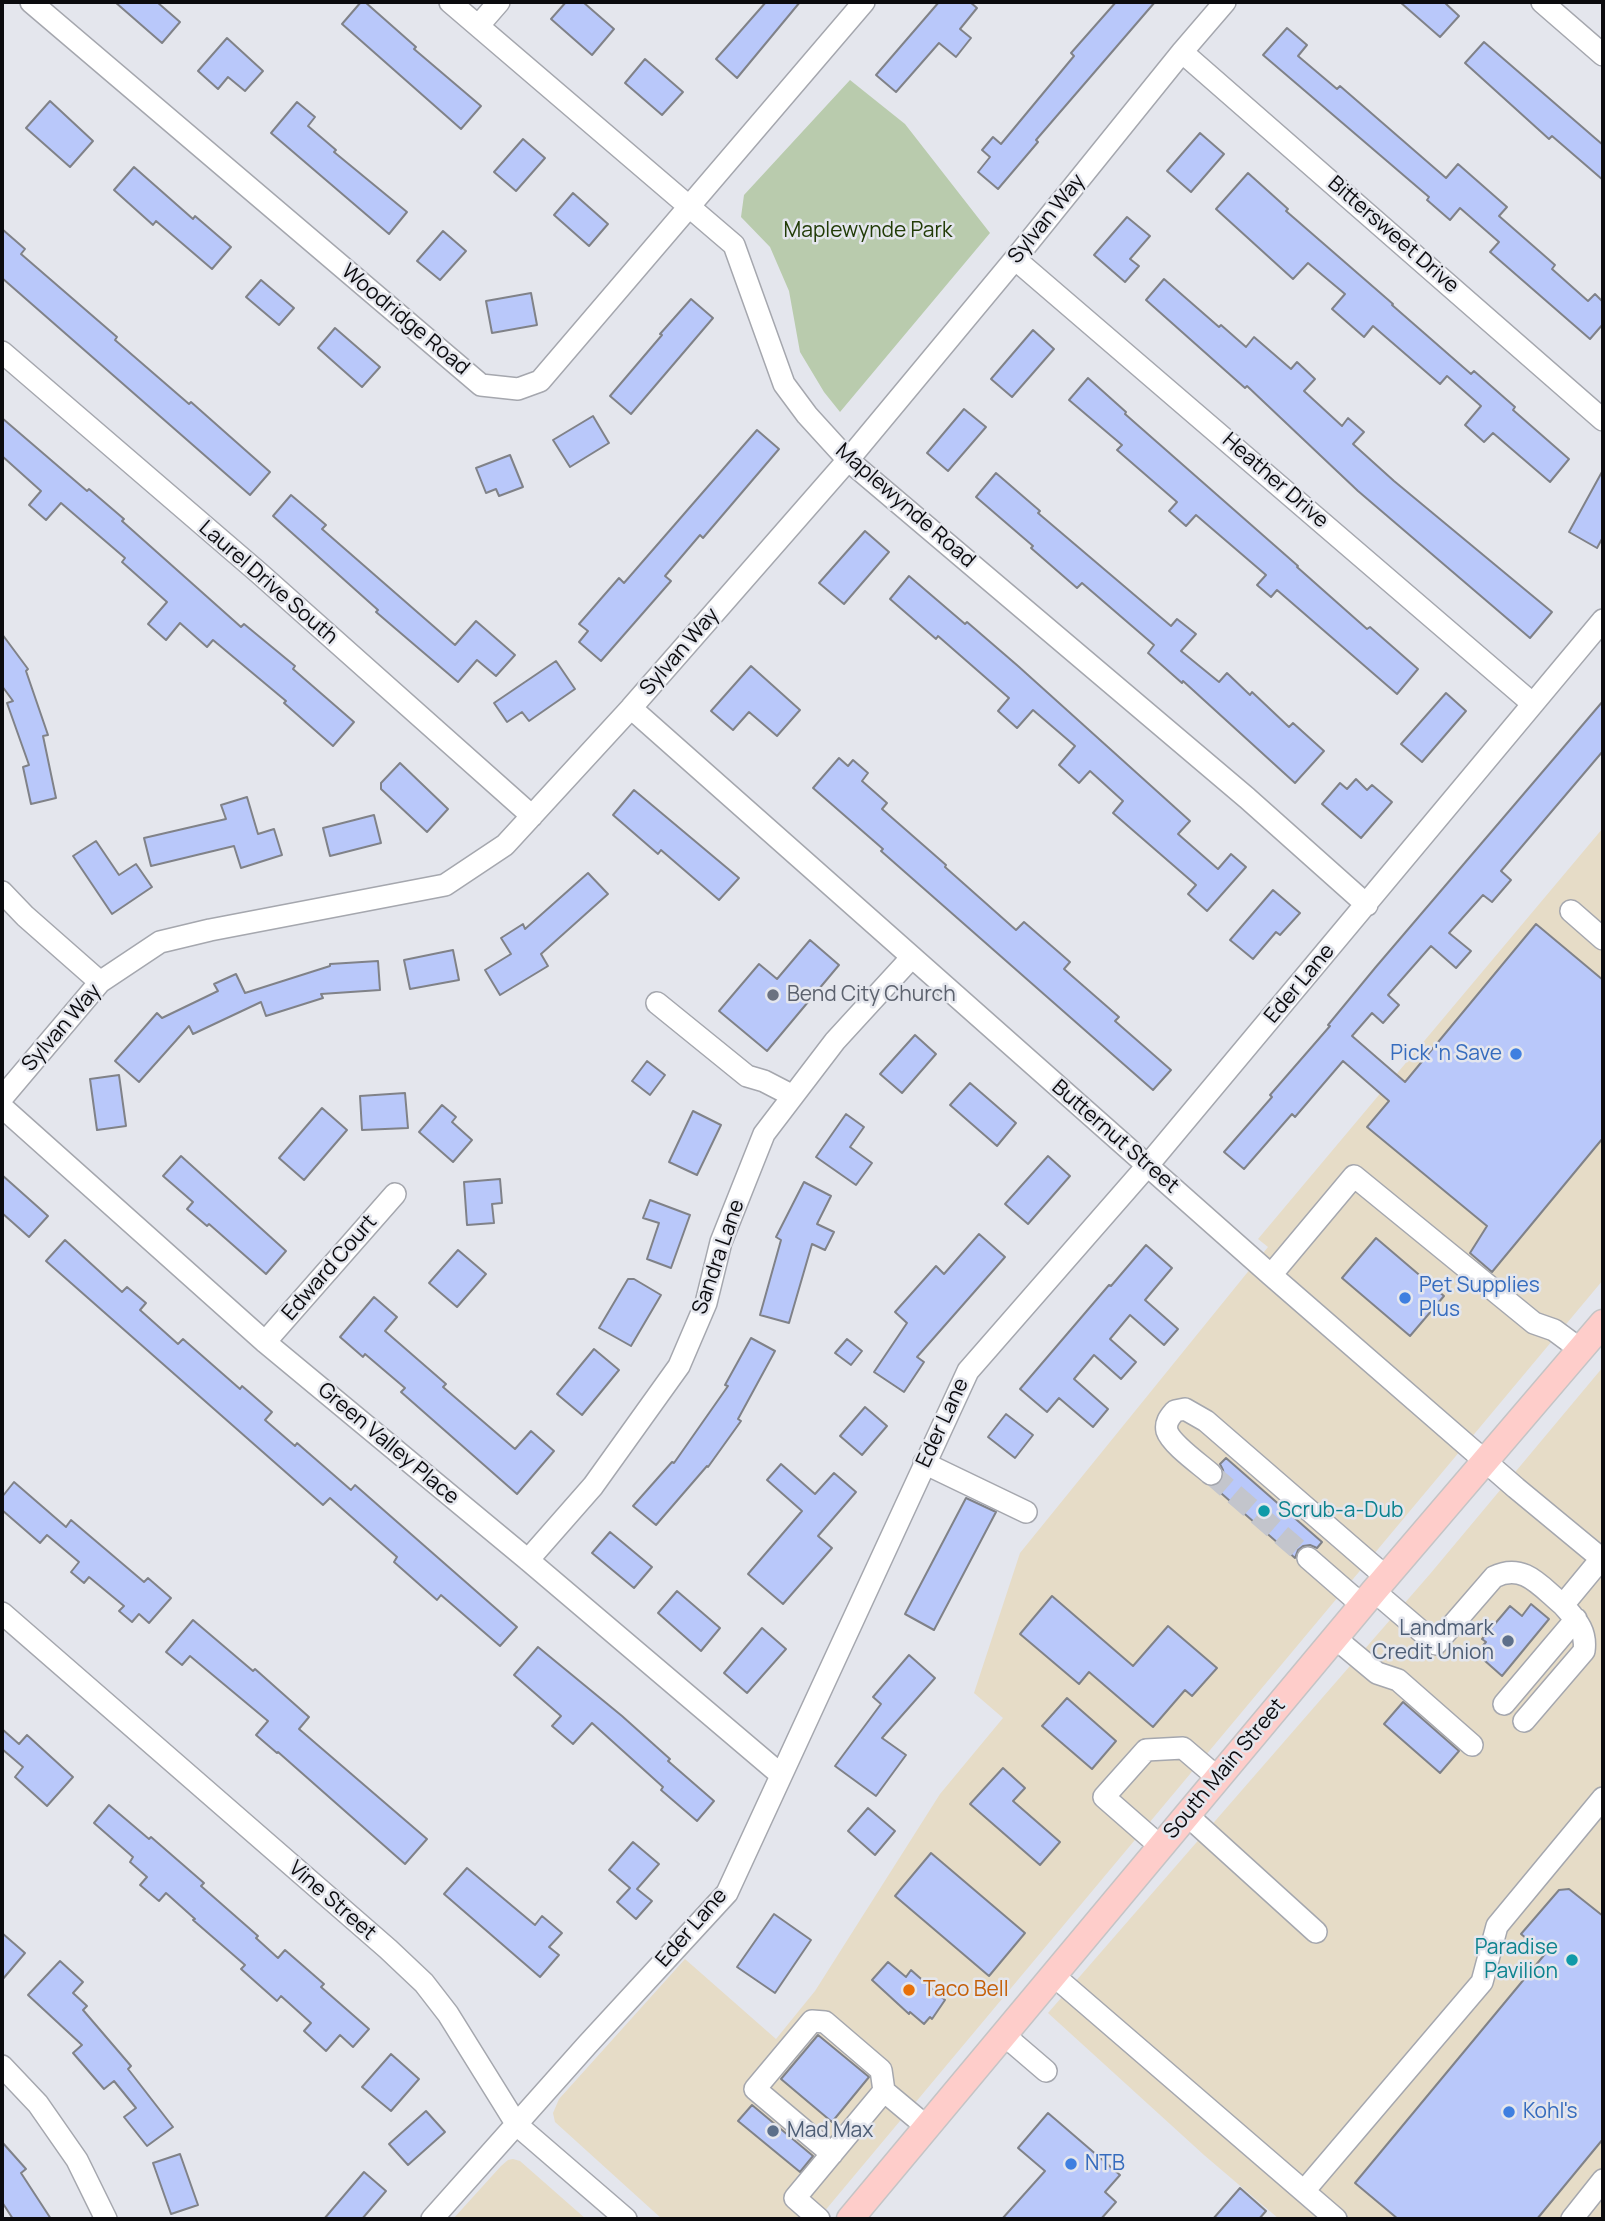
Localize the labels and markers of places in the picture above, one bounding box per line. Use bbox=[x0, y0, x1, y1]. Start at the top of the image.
place label: Bend City Church bbox=[787, 982, 956, 1008]
marker: Bend City Church bbox=[765, 987, 781, 1003]
place label: Pick 'n Save bbox=[1390, 1041, 1502, 1067]
marker: Pick 'n Save bbox=[1508, 1046, 1524, 1062]
place label: Pet Supplies Plus bbox=[1419, 1273, 1540, 1323]
marker: Pet Supplies Plus bbox=[1397, 1290, 1413, 1306]
place label: Scrub-a-Dub bbox=[1278, 1498, 1403, 1524]
marker: Scrub-a-Dub bbox=[1256, 1503, 1272, 1519]
place label: Landmark Credit Union bbox=[1372, 1616, 1494, 1666]
marker: Landmark Credit Union bbox=[1500, 1633, 1516, 1649]
place label: Paradise Pavilion bbox=[1475, 1935, 1558, 1985]
marker: Paradise Pavilion bbox=[1564, 1952, 1580, 1968]
place label: Taco Bell bbox=[923, 1977, 1009, 2003]
marker: Taco Bell bbox=[901, 1982, 917, 1998]
place label: Kohl's bbox=[1523, 2099, 1578, 2125]
marker: Kohl's bbox=[1501, 2104, 1517, 2120]
place label: Mad Max bbox=[787, 2118, 873, 2144]
marker: Mad Max bbox=[765, 2123, 781, 2139]
place label: NTB bbox=[1085, 2151, 1125, 2177]
marker: NTB bbox=[1063, 2156, 1079, 2172]

